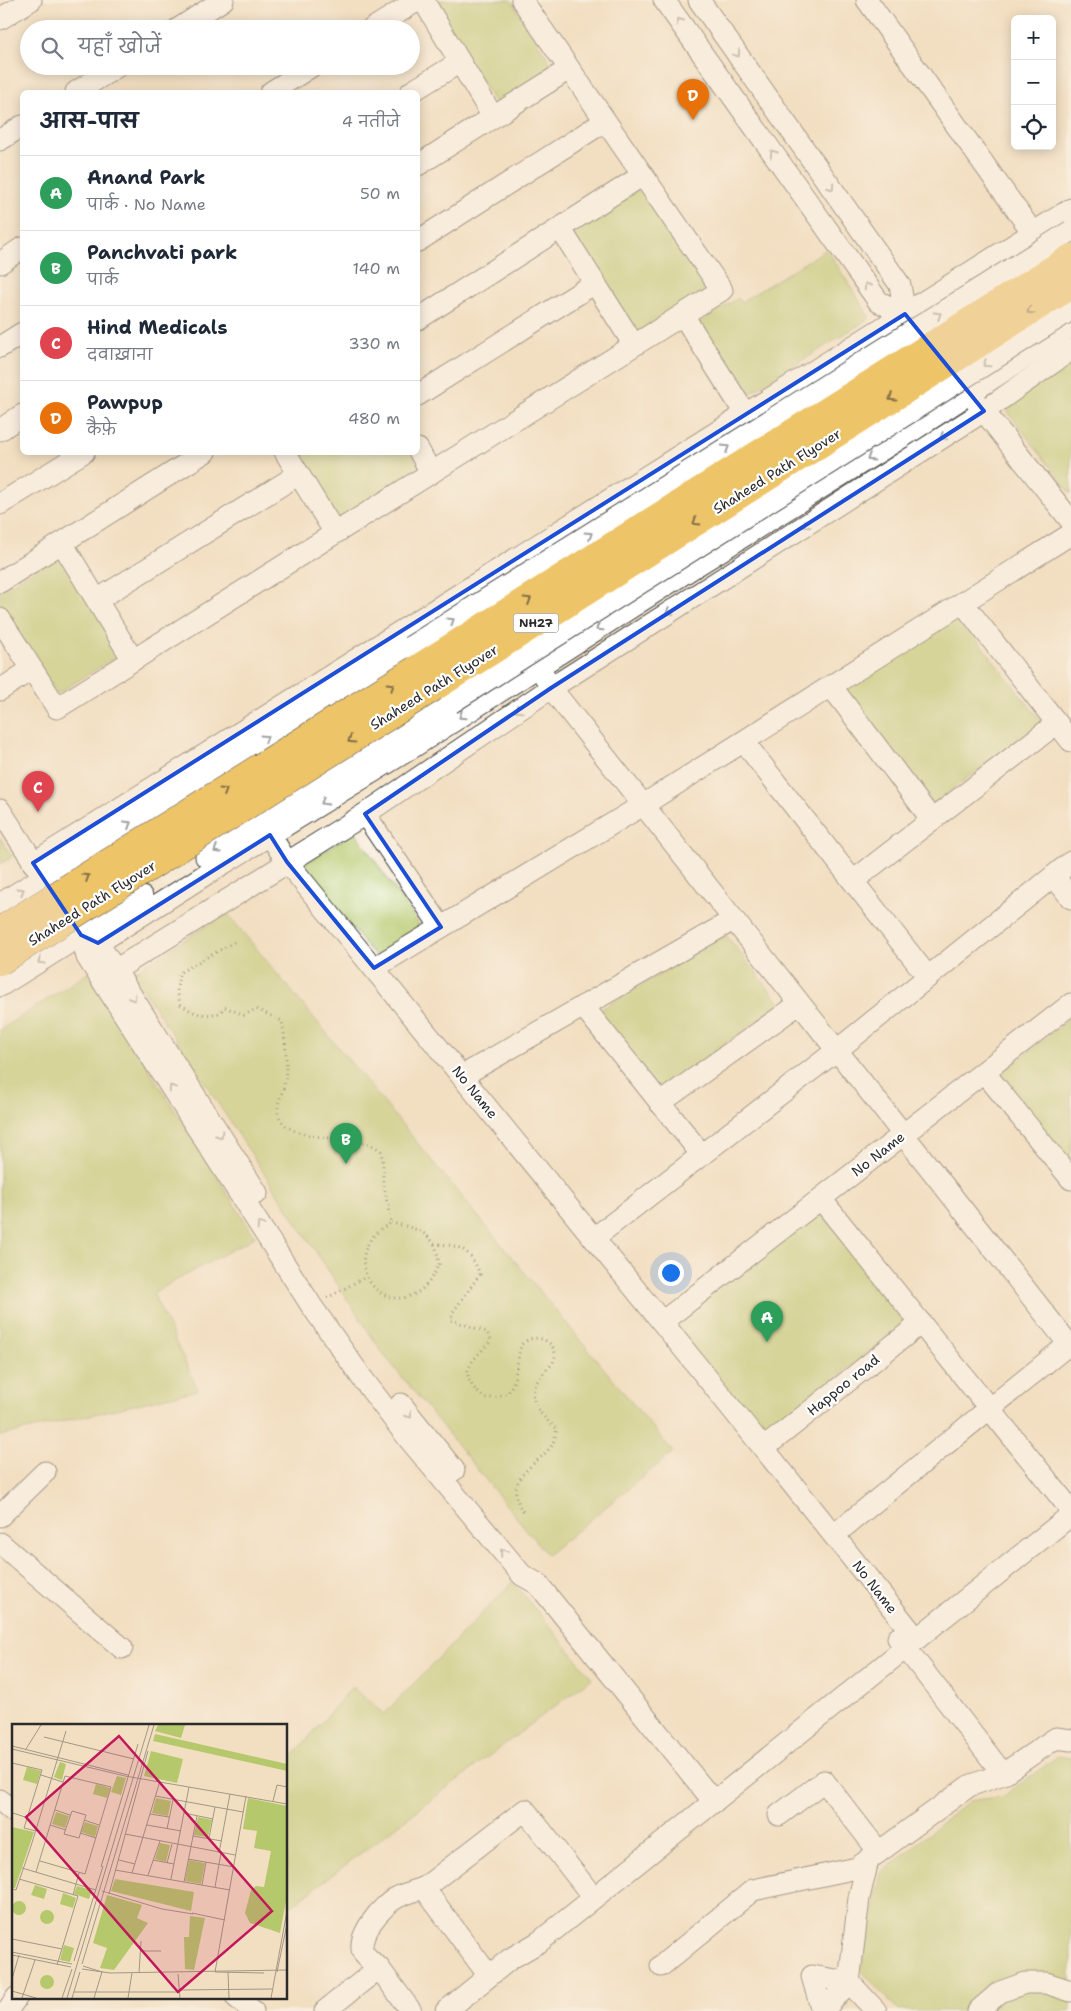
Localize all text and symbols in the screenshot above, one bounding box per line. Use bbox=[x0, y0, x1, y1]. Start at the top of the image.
map controls bbox=[1011, 15, 1056, 150]
button: + bbox=[1011, 15, 1056, 60]
one-way arrow bbox=[676, 17, 685, 27]
search box bbox=[20, 20, 420, 75]
icon: search bbox=[38, 34, 66, 62]
text: यहाँ खोजें bbox=[78, 34, 161, 59]
one-way arrow bbox=[731, 48, 740, 58]
button: − bbox=[1011, 60, 1056, 105]
pin: D bbox=[677, 79, 709, 120]
button: locate bbox=[1011, 105, 1056, 150]
text: आस-पास bbox=[40, 107, 138, 135]
text: 4 नतीजे bbox=[342, 111, 400, 132]
one-way arrow bbox=[770, 149, 779, 159]
text: Anand Park bbox=[87, 165, 205, 190]
one-way arrow bbox=[825, 181, 834, 191]
text: A bbox=[50, 183, 62, 204]
text: 50 m bbox=[360, 183, 400, 204]
text: पार्क · No Name bbox=[87, 194, 206, 215]
text: Panchvati park bbox=[87, 240, 237, 265]
text: B bbox=[51, 258, 61, 279]
text: 140 m bbox=[353, 258, 400, 279]
text: पार्क bbox=[87, 269, 118, 290]
one-way arrow bbox=[865, 283, 873, 292]
one-way arrow bbox=[1026, 305, 1035, 315]
one-way arrow bbox=[932, 312, 941, 321]
text: Hind Medicals bbox=[87, 315, 227, 340]
text: C bbox=[51, 333, 61, 354]
text: 330 m bbox=[348, 333, 400, 354]
text: दवाख़ाना bbox=[87, 344, 153, 365]
one-way arrow bbox=[982, 358, 991, 367]
text: Pawpup bbox=[87, 390, 163, 415]
one-way arrow bbox=[889, 392, 898, 401]
text: D bbox=[50, 408, 62, 429]
text: 480 m bbox=[348, 408, 400, 429]
text: कैफ़े bbox=[87, 419, 116, 440]
street label: Shaheed Path Flyover bbox=[710, 424, 845, 518]
one-way arrow bbox=[939, 431, 948, 440]
one-way arrow bbox=[721, 445, 730, 454]
one-way arrow bbox=[866, 452, 875, 461]
one-way arrow bbox=[692, 516, 701, 526]
one-way arrow bbox=[802, 518, 811, 528]
one-way arrow bbox=[583, 531, 592, 541]
one-way arrow bbox=[523, 596, 532, 606]
one-way arrow bbox=[665, 606, 674, 616]
road number: NH27 bbox=[514, 614, 558, 632]
one-way arrow bbox=[446, 618, 455, 628]
one-way arrow bbox=[595, 622, 604, 631]
street label: Shaheed Path Flyover bbox=[367, 640, 502, 734]
one-way arrow bbox=[385, 683, 394, 693]
one-way arrow bbox=[514, 704, 524, 713]
one-way arrow bbox=[458, 709, 467, 719]
one-way arrow bbox=[348, 734, 357, 743]
one-way arrow bbox=[259, 735, 268, 745]
pin: C bbox=[22, 771, 54, 812]
one-way arrow bbox=[218, 788, 227, 797]
one-way arrow bbox=[321, 796, 330, 806]
one-way arrow bbox=[123, 820, 132, 830]
one-way arrow bbox=[214, 844, 223, 853]
street label: Shaheed Path Flyover bbox=[25, 856, 160, 950]
one-way arrow bbox=[80, 874, 89, 884]
one-way arrow bbox=[16, 887, 25, 897]
one-way arrow bbox=[37, 954, 46, 964]
one-way arrow bbox=[126, 993, 136, 1002]
street label: No Name bbox=[448, 1062, 502, 1122]
one-way arrow bbox=[168, 1085, 178, 1094]
pin: B bbox=[330, 1123, 362, 1164]
street label: No Name bbox=[848, 1128, 908, 1180]
one-way arrow bbox=[214, 1130, 223, 1139]
one-way arrow bbox=[256, 1221, 266, 1230]
your location bbox=[658, 1260, 684, 1286]
pin: A bbox=[751, 1301, 783, 1342]
street label: Happoo road bbox=[803, 1350, 883, 1420]
one-way arrow bbox=[403, 1409, 412, 1419]
one-way arrow bbox=[499, 1548, 508, 1557]
street label: No Name bbox=[849, 1557, 901, 1617]
inset map bbox=[12, 1724, 288, 1998]

